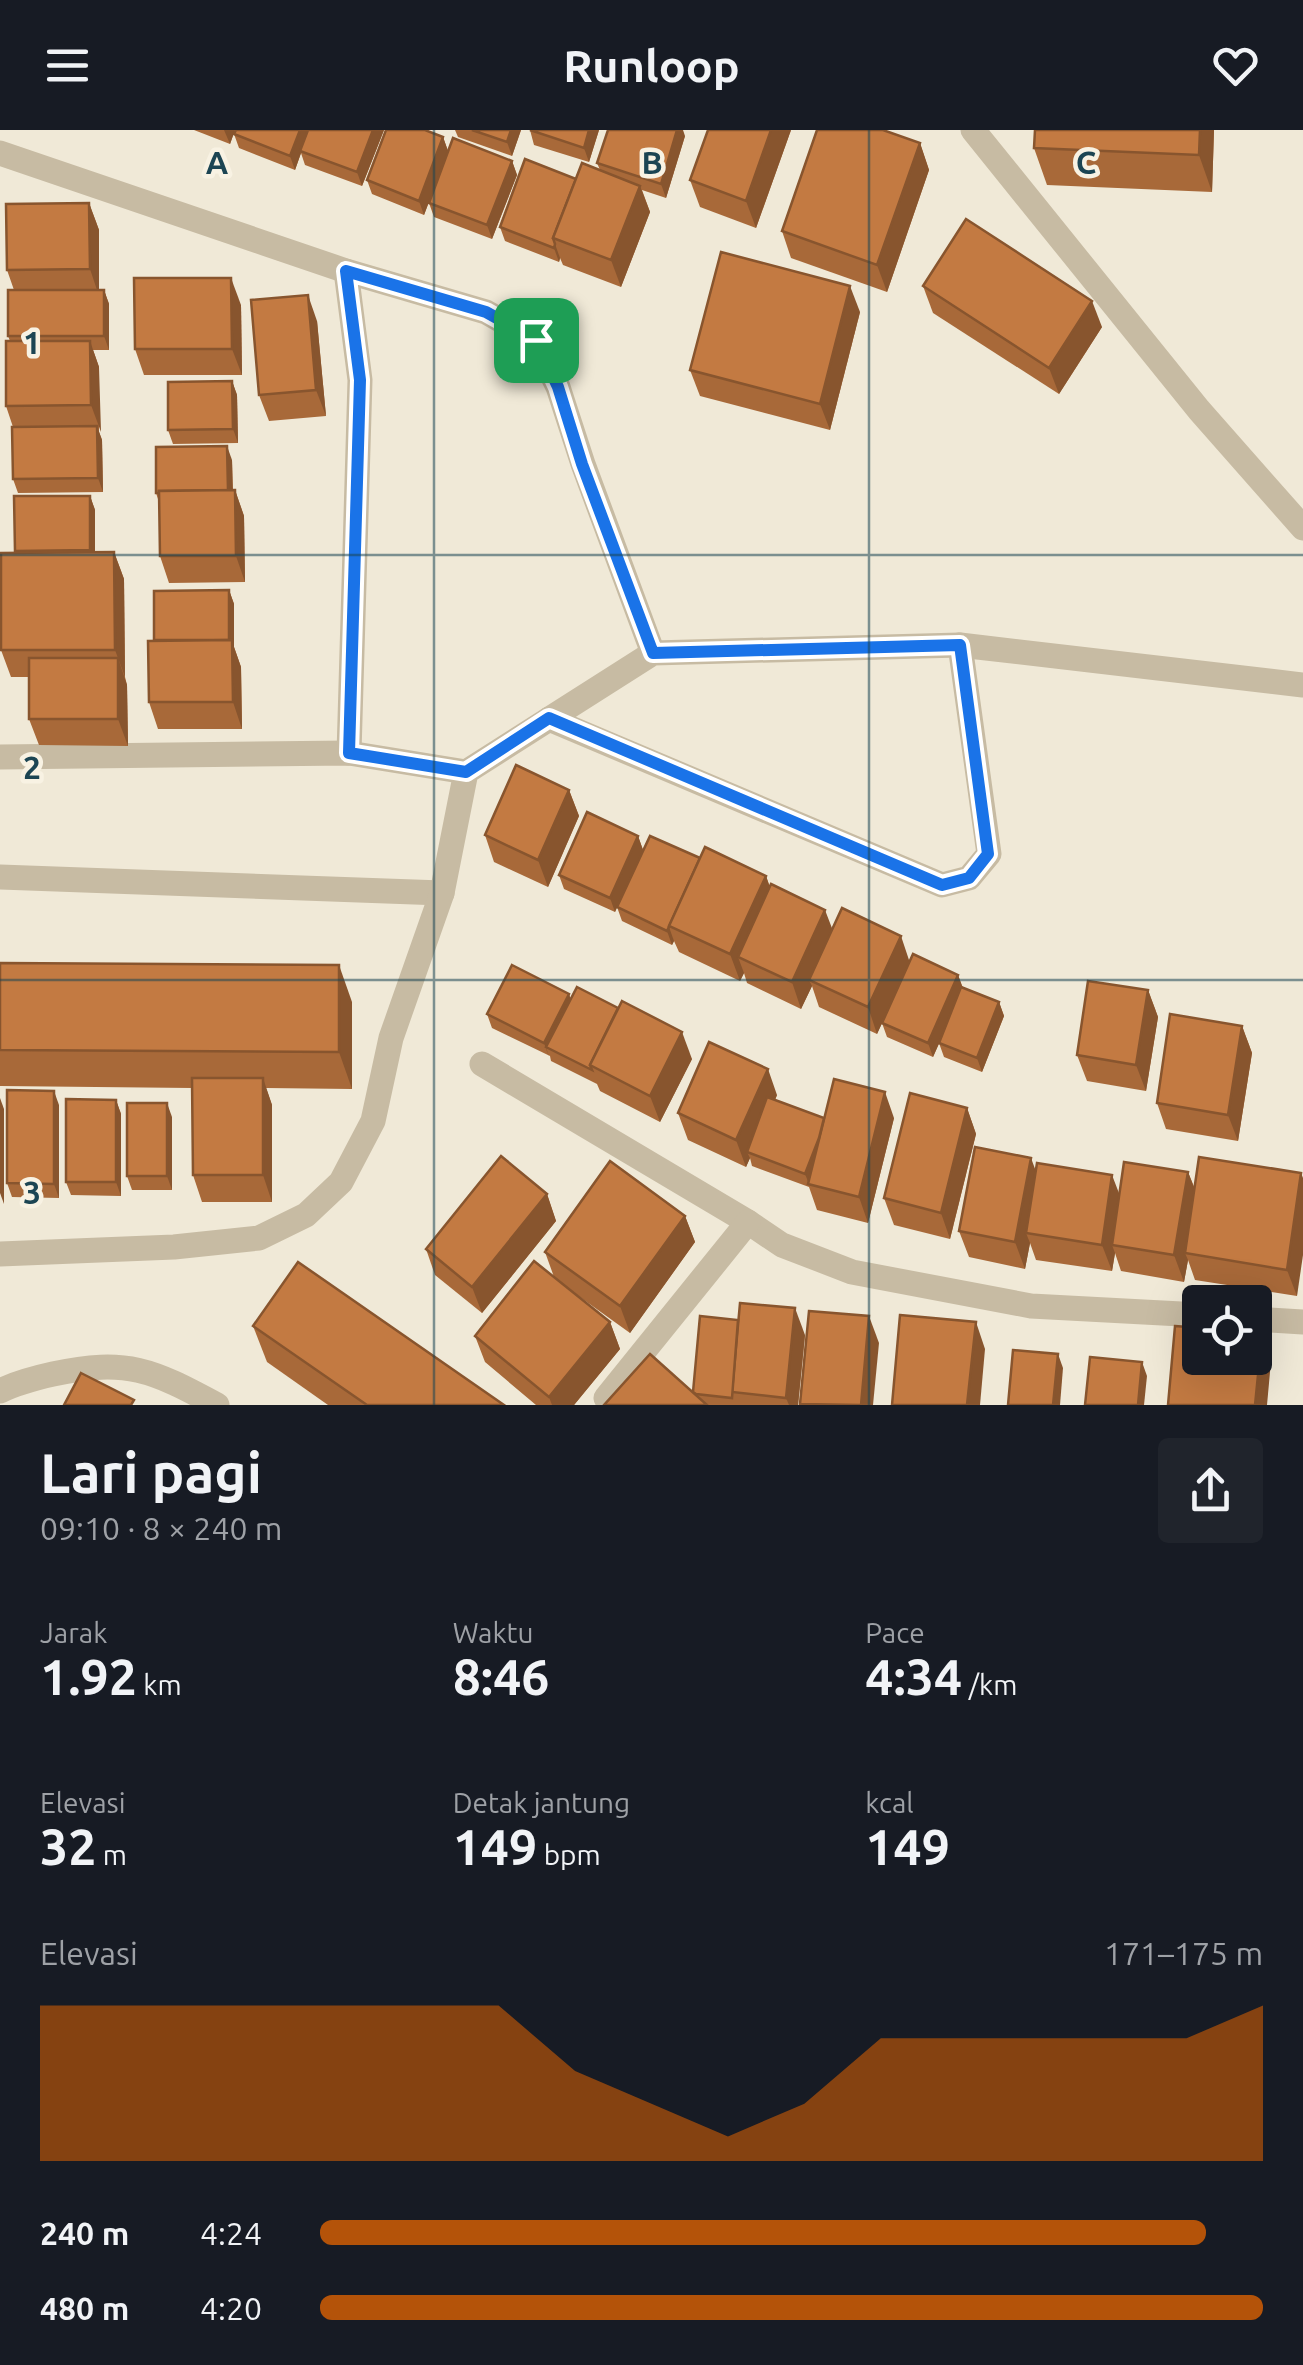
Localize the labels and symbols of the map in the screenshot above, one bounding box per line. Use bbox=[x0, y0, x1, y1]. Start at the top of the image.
text: A bbox=[206, 144, 229, 180]
text: B bbox=[641, 144, 663, 180]
text: C bbox=[1076, 144, 1096, 180]
pin bbox=[494, 298, 579, 383]
text: 1 bbox=[23, 324, 41, 360]
text: 2 bbox=[23, 749, 41, 785]
text: 3 bbox=[23, 1174, 41, 1210]

